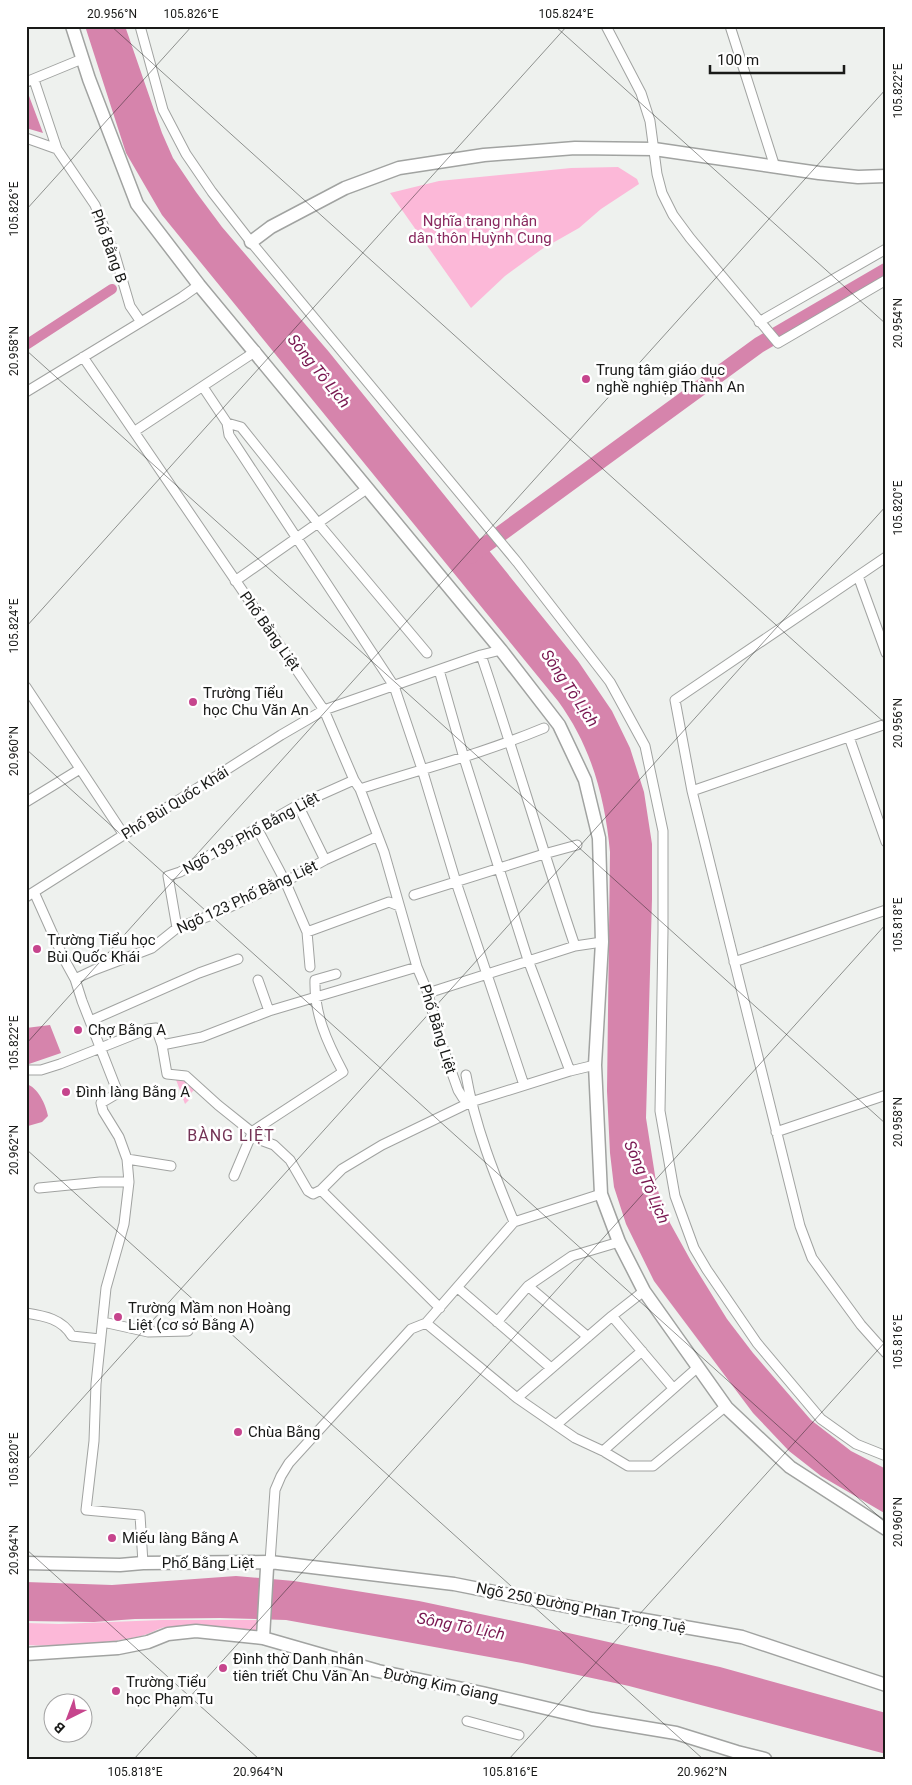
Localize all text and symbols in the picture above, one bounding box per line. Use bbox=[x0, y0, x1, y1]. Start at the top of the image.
text: 20.956°N bbox=[87, 7, 137, 21]
text: 105.826°E bbox=[164, 7, 219, 21]
text: 105.824°E bbox=[539, 7, 594, 21]
scale bar bbox=[710, 42, 843, 74]
text: 100 m bbox=[717, 51, 759, 69]
text: 105.822°E bbox=[891, 63, 905, 118]
text: 105.826°E bbox=[7, 181, 21, 236]
street label: Phố Bằng B bbox=[87, 207, 131, 285]
park label: Nghĩa trang nhân dân thôn Huỳnh Cung bbox=[408, 212, 552, 247]
text: 20.954°N bbox=[891, 298, 905, 348]
text: 20.958°N bbox=[7, 326, 21, 376]
water label: Sông Tô Lịch bbox=[284, 330, 354, 412]
place label: Trung tâm giáo dục nghề nghiệp Thành An bbox=[596, 361, 745, 396]
marker: Trung tâm giáo dục nghề nghiệp Thành An bbox=[580, 373, 592, 385]
text: 105.820°E bbox=[891, 480, 905, 535]
street label: Phố Bằng Liệt bbox=[236, 588, 304, 674]
text: 105.824°E bbox=[7, 598, 21, 653]
water label: Sông Tô Lịch bbox=[537, 646, 603, 730]
place label: Trường Tiểu học Chu Văn An bbox=[203, 684, 309, 719]
marker: Trường Tiểu học Chu Văn An bbox=[187, 696, 199, 708]
text: 20.956°N bbox=[891, 698, 905, 748]
text: 20.960°N bbox=[7, 726, 21, 776]
street label: Phố Bùi Quốc Khái bbox=[118, 763, 232, 843]
street label: Ngõ 139 Phố Bằng Liệt bbox=[180, 788, 322, 878]
street label: Ngõ 123 Phố Bằng Liệt bbox=[174, 856, 320, 937]
text: 105.818°E bbox=[891, 897, 905, 952]
place label: Trường Tiểu học Bùi Quốc Khái bbox=[47, 931, 156, 966]
marker: Trường Tiểu học Bùi Quốc Khái bbox=[31, 943, 43, 955]
street label: Phố Bằng Liệt bbox=[416, 982, 460, 1076]
text: 105.822°E bbox=[7, 1015, 21, 1070]
place label: Chợ Bằng A bbox=[88, 1021, 166, 1039]
marker: Chợ Bằng A bbox=[72, 1024, 84, 1036]
place label: Đình làng Bằng A bbox=[76, 1083, 190, 1101]
marker: Đình làng Bằng A bbox=[60, 1086, 72, 1098]
text: 20.958°N bbox=[891, 1097, 905, 1147]
text: 20.962°N bbox=[7, 1125, 21, 1175]
district label: BÀNG LIỆT bbox=[187, 1126, 275, 1145]
water label: Sông Tô Lịch bbox=[620, 1137, 674, 1227]
place label: Trường Mầm non Hoàng Liệt (cơ sở Bằng A) bbox=[128, 1299, 291, 1334]
marker: Trường Mầm non Hoàng Liệt (cơ sở Bằng A) bbox=[112, 1311, 124, 1323]
text: 105.816°E bbox=[891, 1314, 905, 1369]
place label: Chùa Bằng bbox=[248, 1423, 320, 1441]
marker: Chùa Bằng bbox=[232, 1426, 244, 1438]
text: 105.820°E bbox=[7, 1432, 21, 1487]
text: 20.960°N bbox=[891, 1497, 905, 1547]
text: 20.964°N bbox=[7, 1525, 21, 1575]
place label: Miếu làng Bằng A bbox=[122, 1529, 239, 1547]
marker: Miếu làng Bằng A bbox=[106, 1532, 118, 1544]
street label: Phố Bằng Liệt bbox=[162, 1554, 254, 1572]
street label: Ngõ 250 Đường Phan Trọng Tuệ bbox=[475, 1579, 687, 1637]
water label: Sông Tô Lịch bbox=[415, 1608, 507, 1644]
place label: Đình thờ Danh nhân tiên triết Chu Văn An bbox=[233, 1650, 369, 1685]
marker: Đình thờ Danh nhân tiên triết Chu Văn An bbox=[217, 1662, 229, 1674]
street label: Đường Kim Giang bbox=[382, 1664, 500, 1706]
place label: Trường Tiểu học Phạm Tu bbox=[126, 1673, 213, 1708]
marker: Trường Tiểu học Phạm Tu bbox=[110, 1685, 122, 1697]
north arrow bbox=[42, 1692, 92, 1742]
text: B bbox=[51, 1719, 68, 1737]
text: 105.818°E bbox=[108, 1765, 163, 1779]
text: 20.964°N bbox=[233, 1765, 283, 1779]
text: 105.816°E bbox=[483, 1765, 538, 1779]
text: 20.962°N bbox=[677, 1765, 727, 1779]

